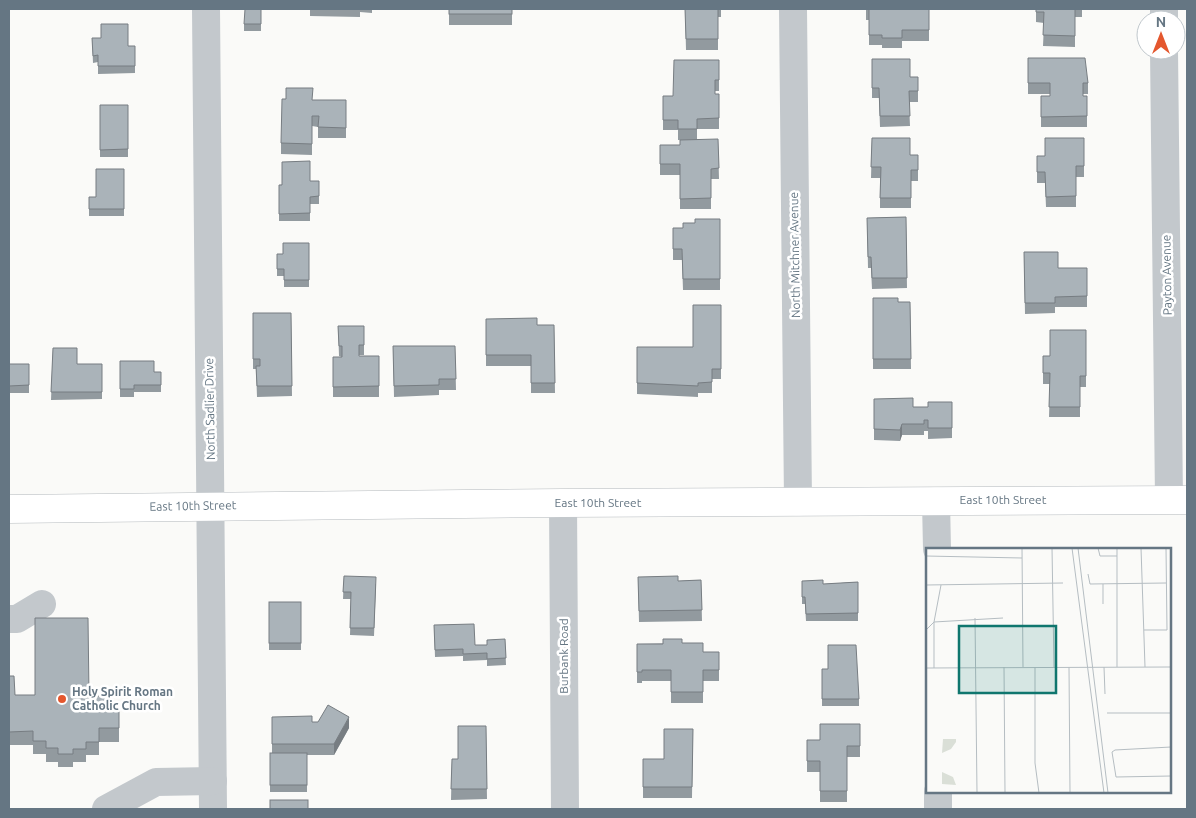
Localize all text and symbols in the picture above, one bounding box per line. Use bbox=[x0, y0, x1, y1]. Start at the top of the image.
north arrow bbox=[1136, 10, 1186, 60]
text: N bbox=[1156, 14, 1166, 30]
street label: North Mitchner Avenue bbox=[787, 192, 802, 318]
street label: Payton Avenue bbox=[1159, 235, 1174, 315]
street label: North Sadlier Drive bbox=[202, 358, 217, 460]
street label: East 10th Street bbox=[960, 493, 1047, 506]
street label: East 10th Street bbox=[555, 496, 642, 509]
street label: East 10th Street bbox=[149, 498, 237, 513]
inset map bbox=[926, 548, 1171, 793]
street label: Burbank Road bbox=[557, 618, 570, 694]
place label: Holy Spirit Roman Catholic Church bbox=[72, 685, 173, 712]
marker: Holy Spirit Roman Catholic Church bbox=[56, 693, 68, 705]

